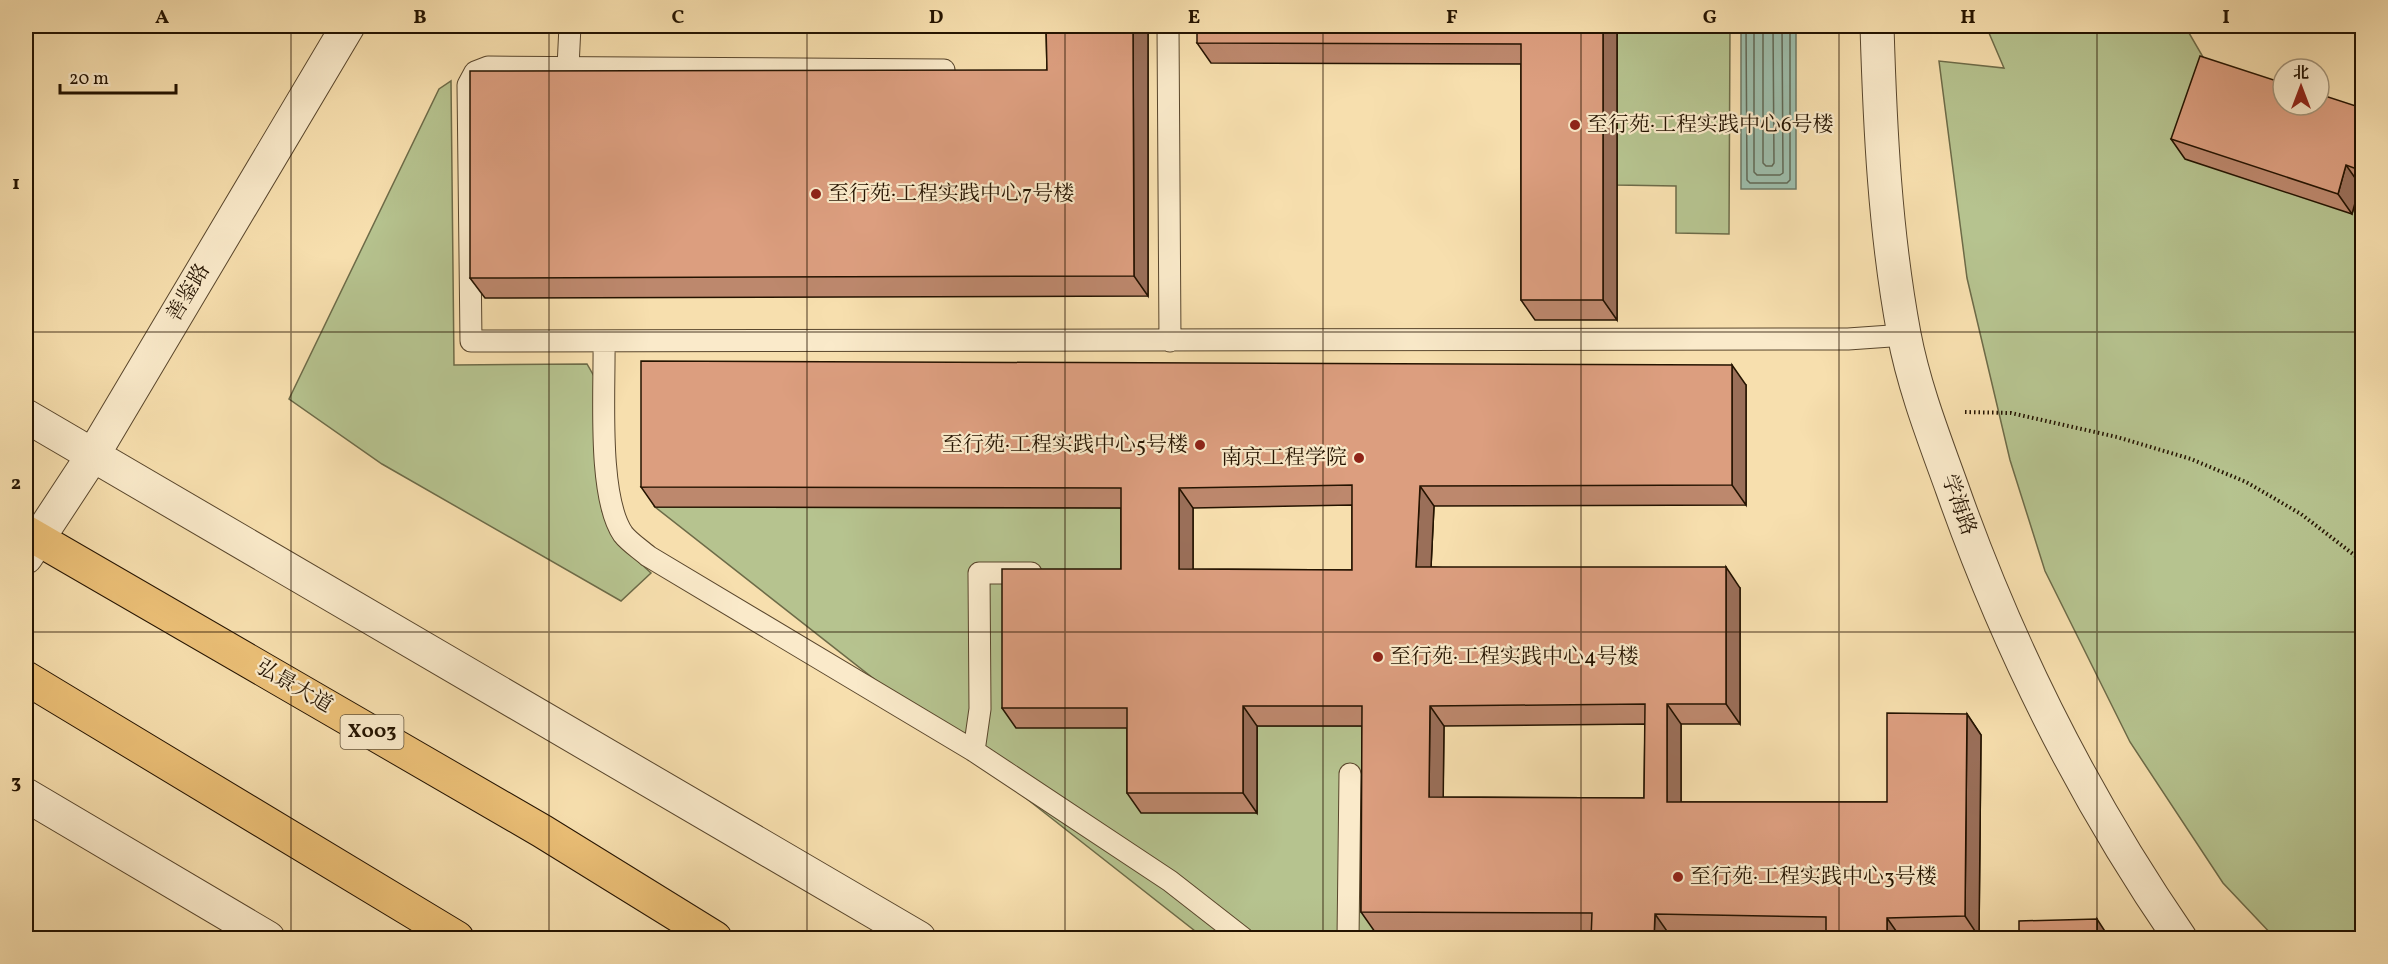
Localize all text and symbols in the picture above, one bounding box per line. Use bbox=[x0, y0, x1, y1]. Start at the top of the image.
text: A bbox=[155, 4, 169, 32]
text: B bbox=[413, 4, 427, 32]
text: C bbox=[672, 4, 685, 32]
text: D bbox=[929, 4, 943, 32]
text: E bbox=[1188, 4, 1200, 32]
text: F bbox=[1446, 4, 1458, 32]
text: G bbox=[1703, 4, 1717, 32]
text: H bbox=[1960, 4, 1976, 32]
text: I bbox=[2222, 4, 2230, 32]
scale bar bbox=[60, 57, 176, 95]
north arrow bbox=[2271, 57, 2331, 117]
text: 北 bbox=[2293, 63, 2309, 85]
text: 20 m bbox=[69, 67, 109, 92]
place label: 至行苑·工程实践中心6号楼 bbox=[1587, 111, 1834, 140]
marker: 至行苑·工程实践中心6号楼 bbox=[1568, 118, 1582, 132]
text: 1 bbox=[12, 170, 20, 198]
place label: 至行苑·工程实践中心7号楼 bbox=[828, 180, 1074, 209]
marker: 至行苑·工程实践中心7号楼 bbox=[809, 187, 823, 201]
street label: 善鉴路 bbox=[160, 259, 218, 327]
place label: 至行苑·工程实践中心5号楼 bbox=[942, 431, 1188, 460]
marker: 至行苑·工程实践中心5号楼 bbox=[1193, 438, 1207, 452]
place label: 南京工程学院 bbox=[1221, 444, 1347, 473]
marker: 南京工程学院 bbox=[1352, 451, 1366, 465]
text: 2 bbox=[11, 470, 21, 498]
street label: 学海路 bbox=[1934, 470, 1982, 540]
place label: 至行苑·工程实践中心4号楼 bbox=[1390, 643, 1639, 672]
marker: 至行苑·工程实践中心4号楼 bbox=[1371, 650, 1385, 664]
street label: 弘景大道 bbox=[250, 653, 338, 721]
road number: X003 bbox=[340, 715, 404, 749]
text: 3 bbox=[11, 769, 21, 797]
place label: 至行苑·工程实践中心3号楼 bbox=[1690, 863, 1937, 892]
marker: 至行苑·工程实践中心3号楼 bbox=[1671, 870, 1685, 884]

